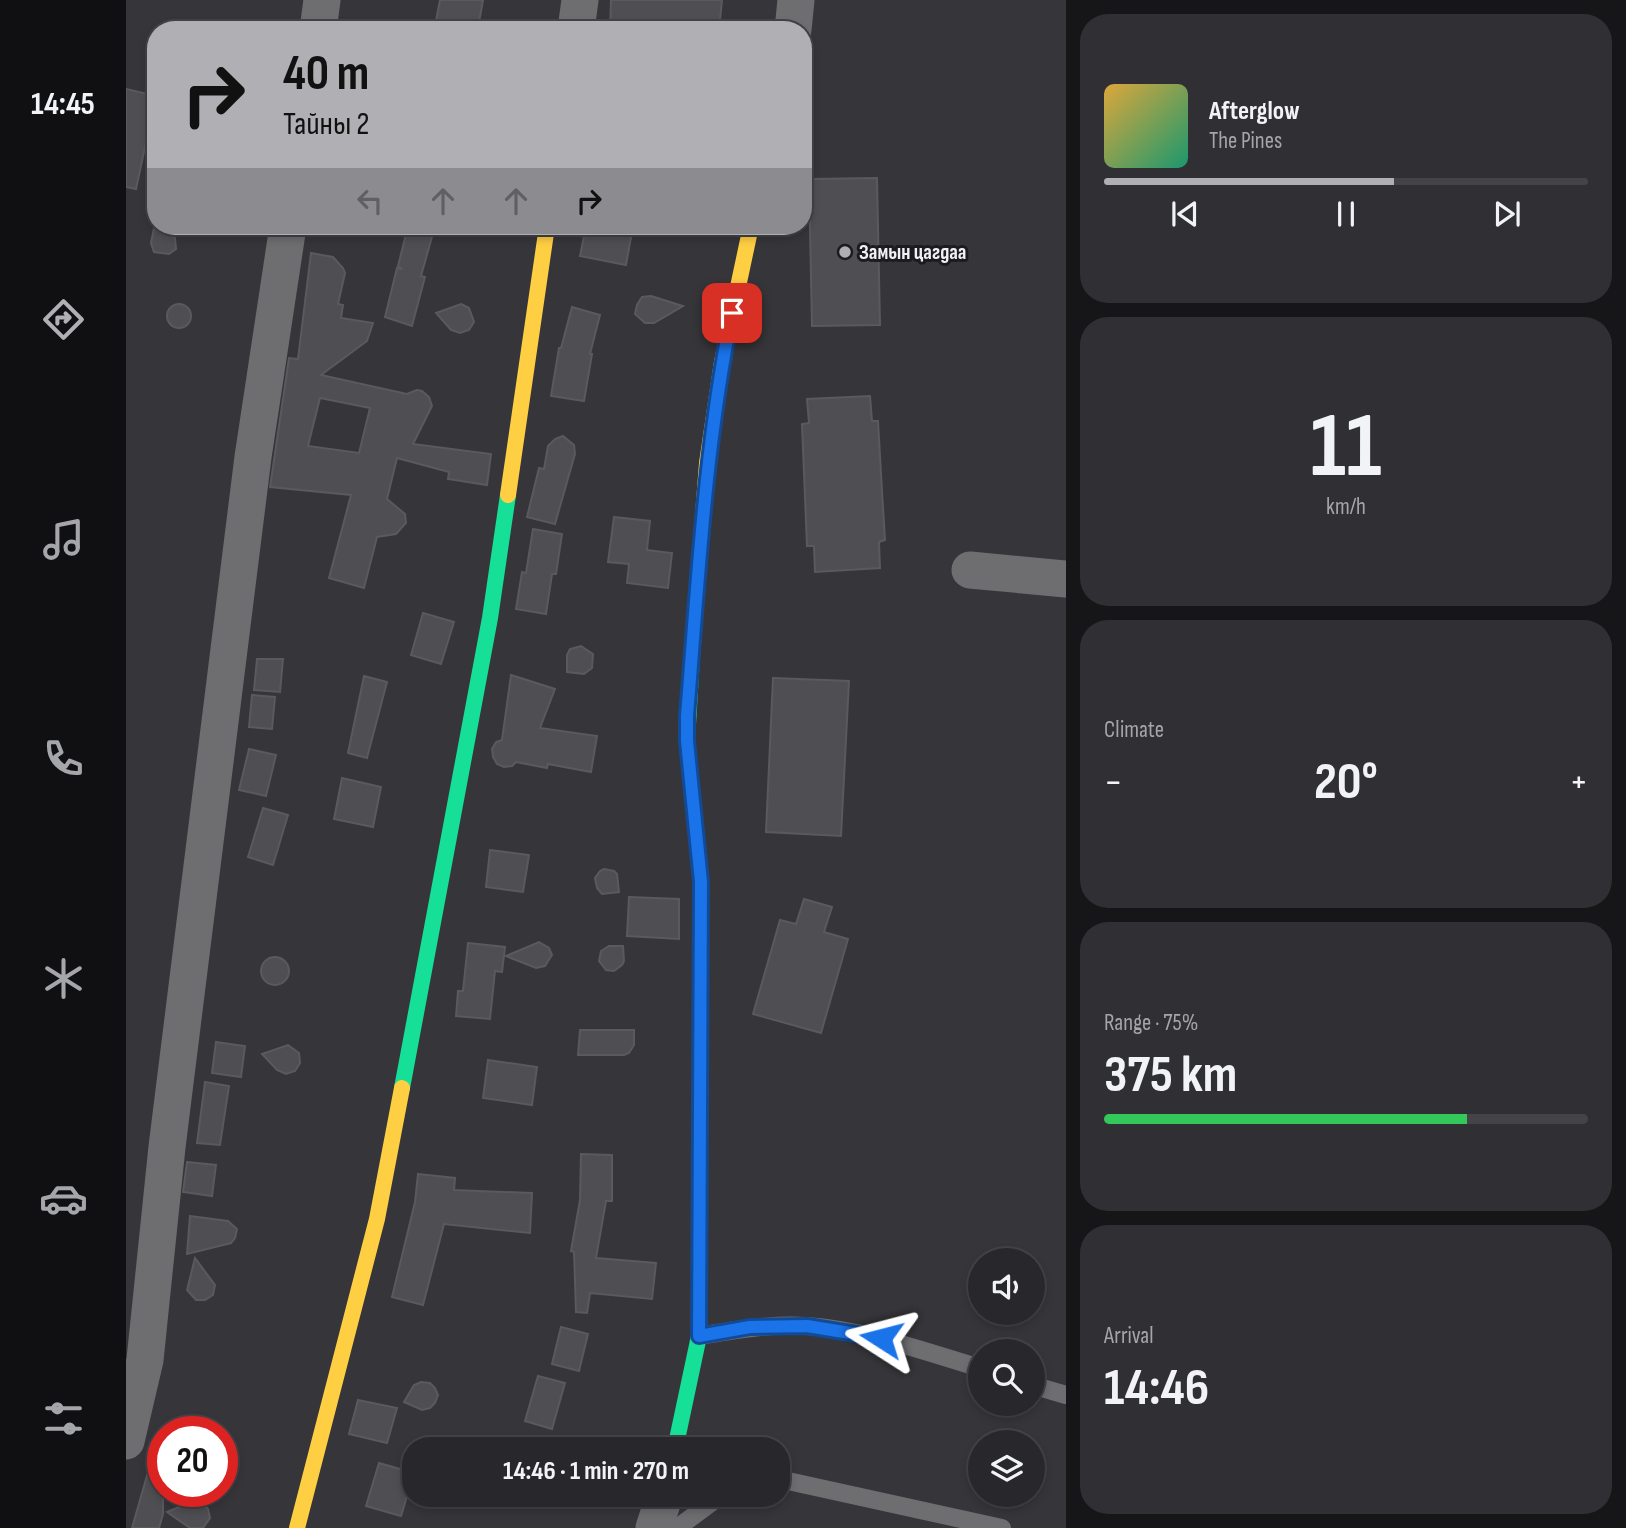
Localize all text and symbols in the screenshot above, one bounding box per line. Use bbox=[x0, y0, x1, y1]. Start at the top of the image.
text: 40 m bbox=[283, 45, 369, 104]
icon: right bbox=[168, 49, 259, 140]
text: 14:45 bbox=[31, 85, 95, 124]
text: Afterglow bbox=[1209, 96, 1300, 127]
text: Тайны 2 bbox=[283, 105, 369, 144]
text: The Pines bbox=[1209, 127, 1282, 155]
icon: left bbox=[351, 182, 389, 220]
icon: ahead bbox=[424, 182, 462, 220]
icon: ahead bbox=[497, 182, 535, 220]
icon: right bbox=[570, 182, 608, 220]
icon: previous bbox=[1166, 195, 1204, 233]
icon: pause bbox=[1327, 195, 1365, 233]
icon: next bbox=[1488, 195, 1526, 233]
place label: Замын цагдаа bbox=[859, 240, 966, 265]
marker: Замын цагдаа bbox=[837, 244, 853, 260]
pin bbox=[702, 283, 762, 343]
icon: arrive bbox=[713, 294, 751, 332]
icon: directions bbox=[39, 295, 88, 344]
text: 11 bbox=[1310, 393, 1382, 502]
text: km/h bbox=[1326, 493, 1366, 521]
icon: music bbox=[39, 515, 88, 564]
text: Climate bbox=[1104, 716, 1164, 744]
icon: phone bbox=[39, 734, 88, 783]
text: 20° bbox=[1314, 751, 1378, 814]
text: − bbox=[1104, 760, 1123, 805]
text: + bbox=[1569, 760, 1588, 805]
icon: climate bbox=[39, 954, 88, 1003]
text: Range · 75% bbox=[1104, 1009, 1198, 1037]
text: 375 km bbox=[1104, 1044, 1237, 1107]
icon: car bbox=[39, 1174, 88, 1223]
map controls bbox=[968, 1248, 1045, 1507]
button: sound bbox=[968, 1248, 1045, 1325]
position arrow bbox=[844, 1301, 918, 1375]
text: Arrival bbox=[1104, 1322, 1153, 1350]
button: search bbox=[968, 1339, 1045, 1416]
text: 14:46 bbox=[1104, 1357, 1209, 1420]
icon: filters bbox=[39, 1394, 88, 1443]
speed limit sign: 20 bbox=[147, 1416, 238, 1507]
button: layers bbox=[968, 1430, 1045, 1507]
text: 14:46 · 1 min · 270 m bbox=[503, 1456, 689, 1487]

